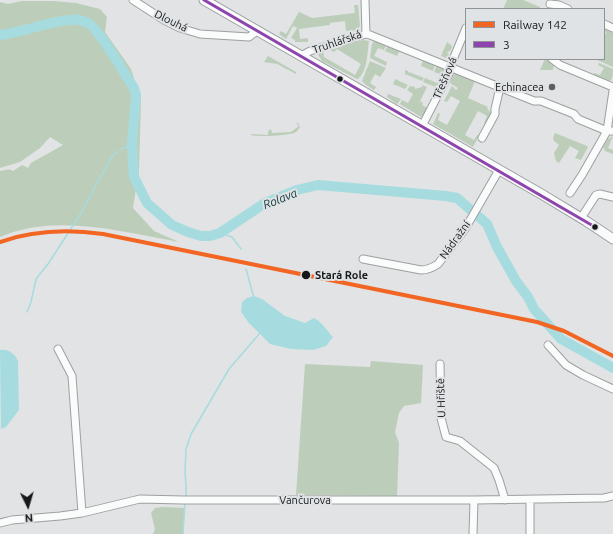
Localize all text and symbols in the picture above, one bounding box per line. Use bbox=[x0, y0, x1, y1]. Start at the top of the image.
street label: Dlouhá bbox=[152, 7, 190, 35]
legend bbox=[465, 8, 605, 60]
text: Railway 142 bbox=[503, 18, 567, 31]
street label: Truhlářská bbox=[311, 27, 363, 57]
text: 3 bbox=[503, 38, 510, 51]
street label: Třešňová bbox=[430, 55, 460, 101]
unlabelled marker bbox=[335, 74, 345, 84]
place label: Echinacea bbox=[495, 80, 544, 94]
marker: Echinacea bbox=[547, 82, 557, 92]
water label: Rolava bbox=[261, 186, 299, 212]
street label: Nádražní bbox=[437, 218, 473, 262]
unlabelled marker bbox=[590, 222, 600, 232]
place label: Stará Role bbox=[315, 268, 368, 282]
marker: Stará Role bbox=[300, 269, 312, 281]
street label: U Hřiště bbox=[434, 378, 448, 418]
north arrow bbox=[8, 486, 48, 526]
street label: Vančurova bbox=[279, 493, 331, 507]
text: N bbox=[24, 512, 34, 524]

